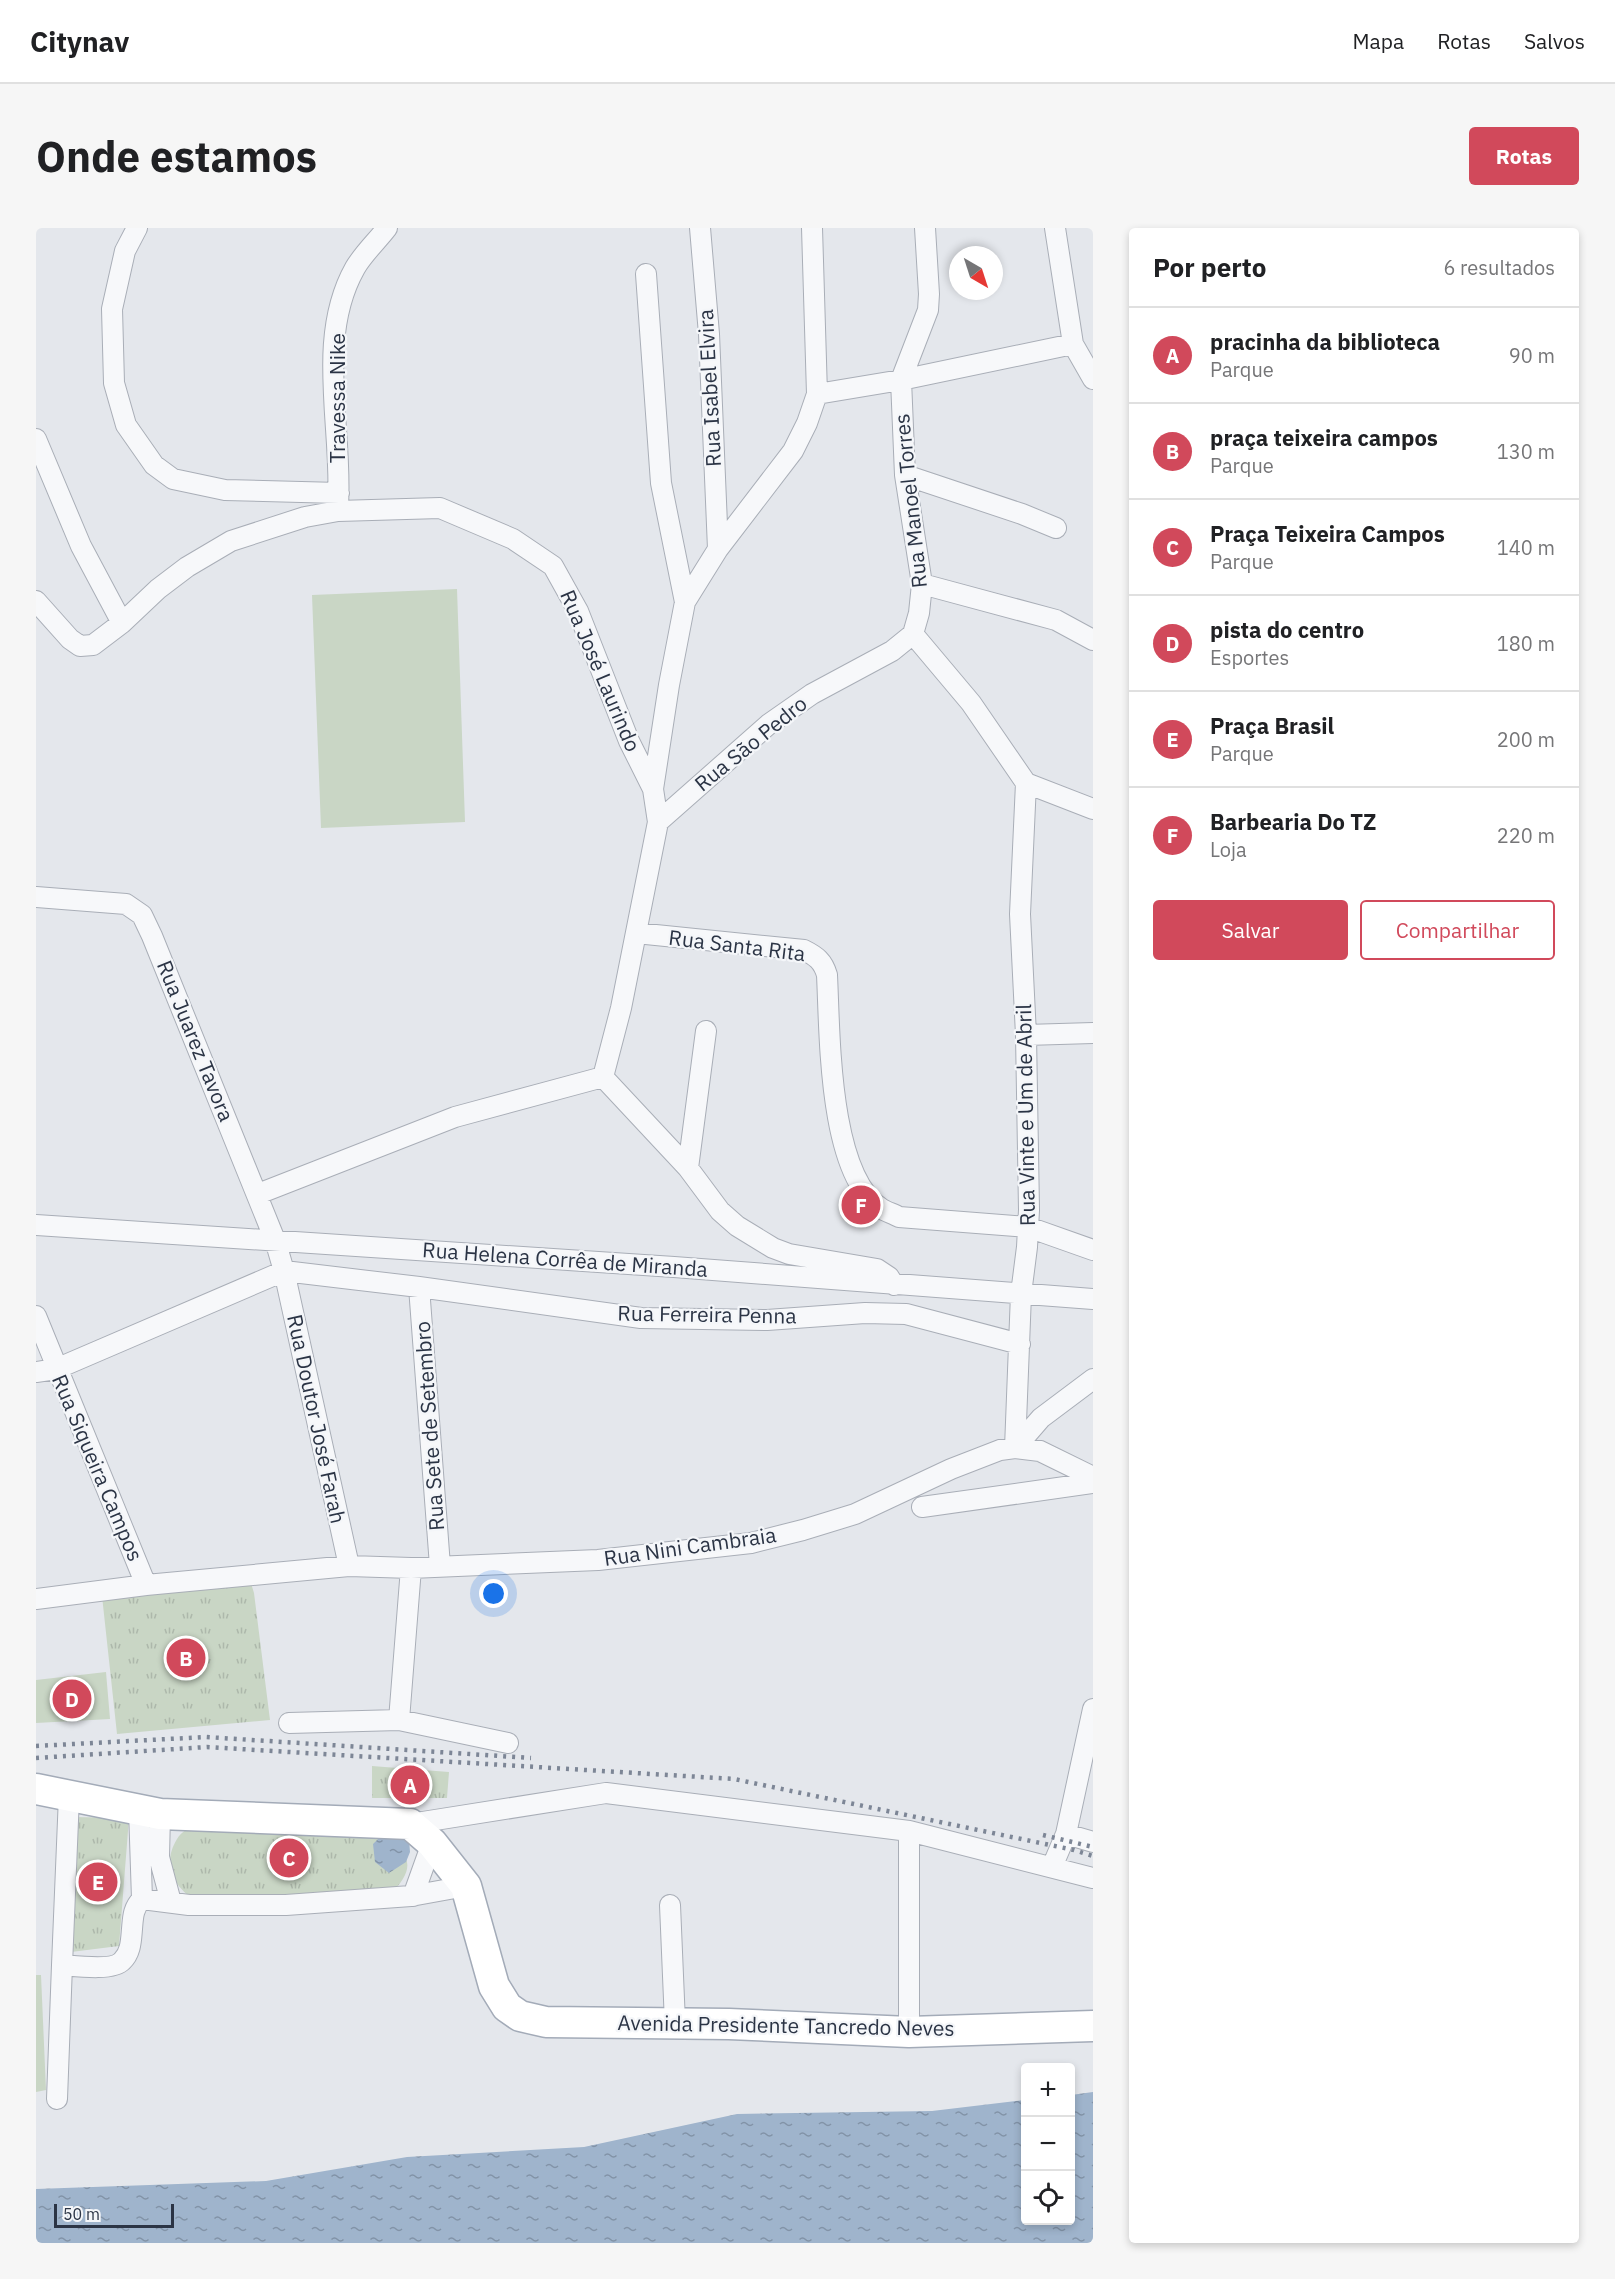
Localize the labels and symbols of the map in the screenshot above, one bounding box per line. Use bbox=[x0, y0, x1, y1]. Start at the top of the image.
north arrow bbox=[949, 246, 1003, 300]
street label: Rua Isabel Elvira bbox=[691, 308, 727, 468]
street label: Travessa Nike bbox=[323, 333, 351, 463]
street label: Rua Manoel Torres bbox=[887, 413, 933, 590]
street label: Rua José Laurindo bbox=[554, 585, 648, 756]
street label: Rua São Pedro bbox=[688, 689, 812, 797]
street label: Rua Santa Rita bbox=[667, 923, 807, 967]
street label: Rua Juarez Tavora bbox=[151, 956, 241, 1125]
street label: Rua Vinte e Um de Abril bbox=[1009, 1003, 1041, 1226]
pin: F bbox=[842, 1182, 880, 1228]
street label: Rua Helena Corrêa de Miranda bbox=[421, 1235, 709, 1283]
street label: Rua Ferreira Penna bbox=[617, 1298, 797, 1330]
street label: Rua Doutor José Farah bbox=[281, 1312, 353, 1526]
street label: Rua Sete de Setembro bbox=[408, 1320, 450, 1532]
street label: Rua Siqueira Campos bbox=[46, 1370, 150, 1565]
street label: Rua Nini Cambraia bbox=[602, 1520, 778, 1572]
your location bbox=[479, 1579, 508, 1608]
pin: B bbox=[166, 1636, 206, 1680]
pin: D bbox=[52, 1676, 92, 1722]
pin: A bbox=[390, 1762, 430, 1808]
pin: C bbox=[270, 1836, 308, 1880]
pin: E bbox=[78, 1860, 118, 1904]
street label: Avenida Presidente Tancredo Neves bbox=[617, 2008, 955, 2042]
scale bar bbox=[54, 2201, 174, 2228]

